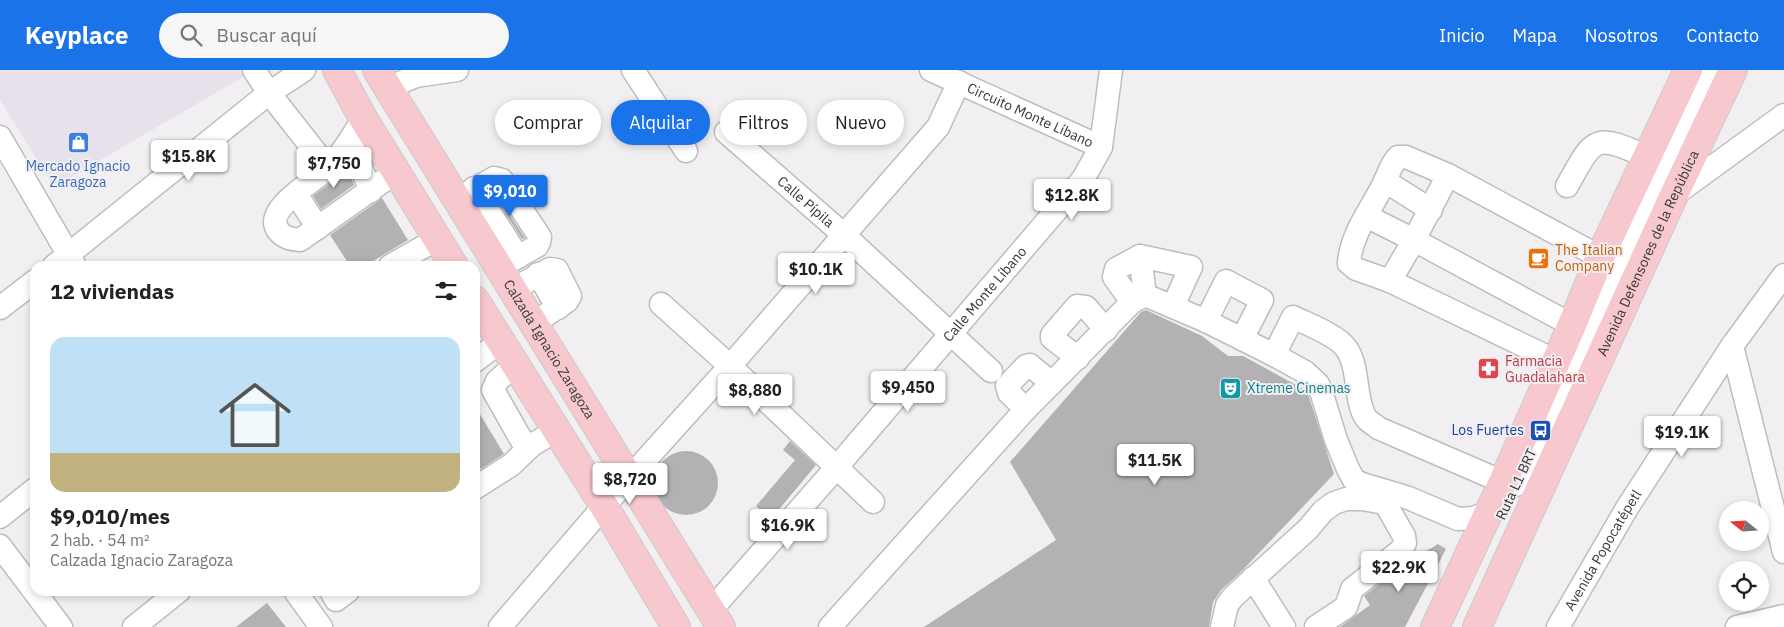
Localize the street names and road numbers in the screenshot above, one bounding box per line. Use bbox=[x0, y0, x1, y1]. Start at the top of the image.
street label: Circuito Monte Líbano bbox=[964, 79, 1096, 151]
street label: Avenida Defensores de la República bbox=[1593, 147, 1703, 359]
street label: Calle Pípila bbox=[774, 172, 838, 232]
street label: Calle Monte Líbano bbox=[939, 243, 1030, 345]
street label: Calzada Ignacio Zaragoza bbox=[500, 276, 599, 422]
street label: Ruta L1 BRT bbox=[1492, 445, 1540, 523]
street label: Avenida Popocatépetl bbox=[1560, 486, 1646, 614]

